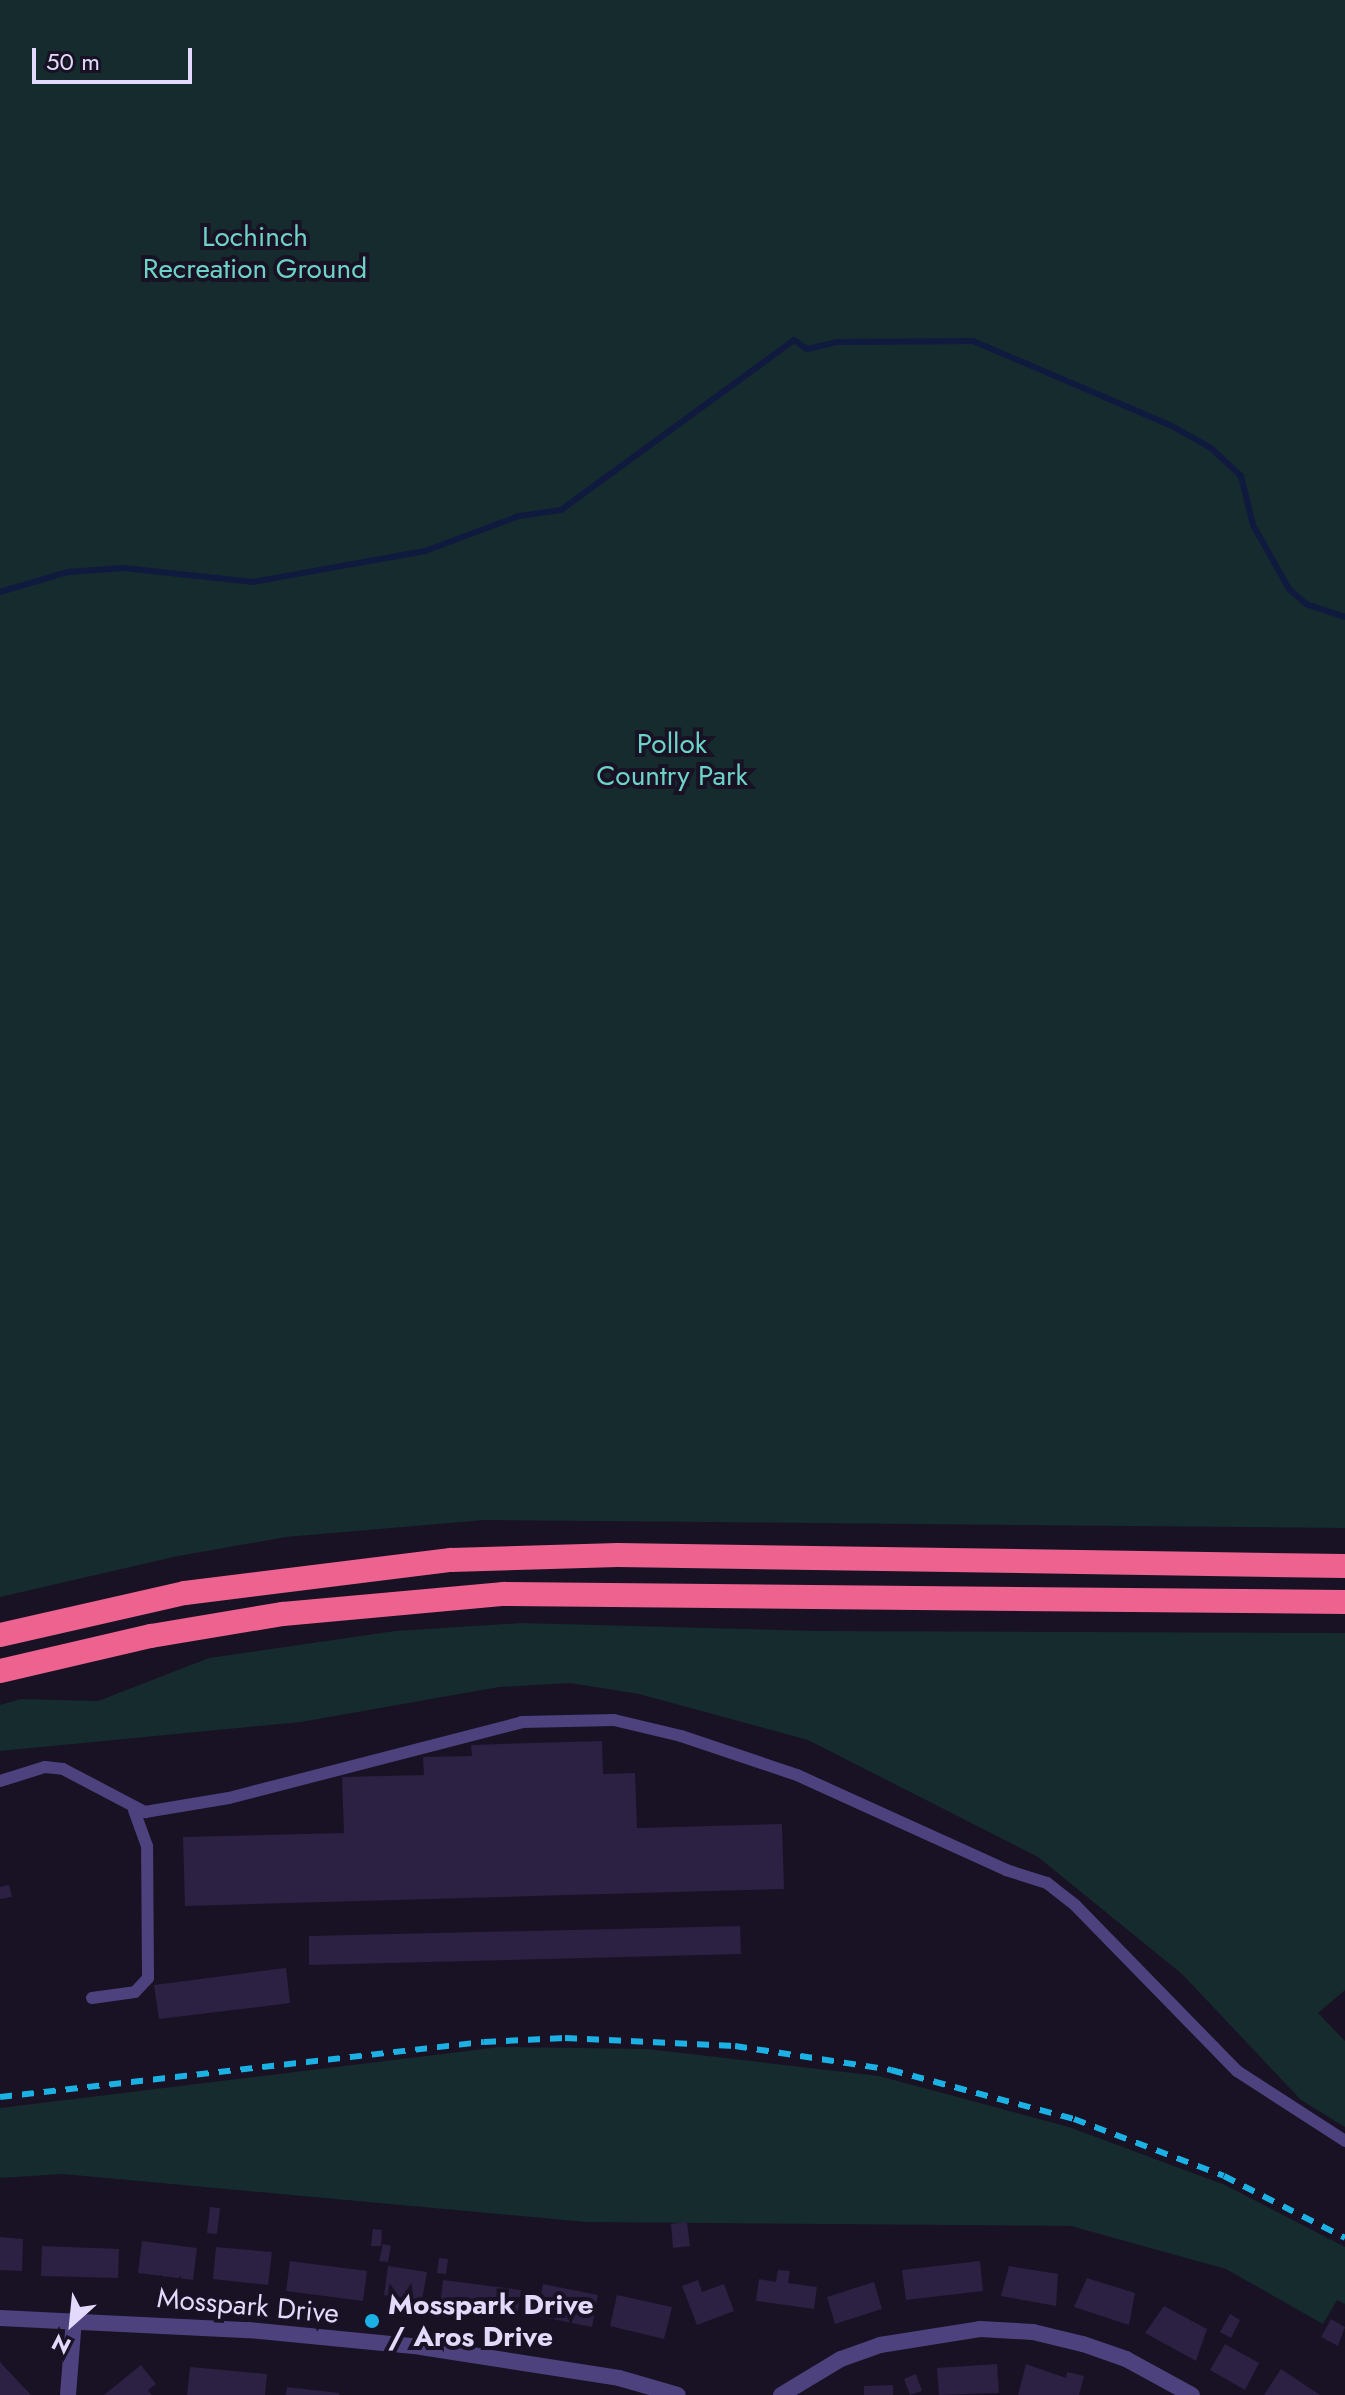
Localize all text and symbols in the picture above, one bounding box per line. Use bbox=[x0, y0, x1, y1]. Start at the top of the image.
scale bar bbox=[36, 32, 196, 82]
text: 50 m bbox=[46, 44, 100, 79]
park label: Lochinch Recreation Ground bbox=[143, 220, 367, 286]
park label: Pollok Country Park bbox=[596, 727, 748, 793]
street label: Mosspark Drive bbox=[156, 2281, 340, 2331]
north arrow bbox=[32, 2283, 112, 2363]
place label: Mosspark Drive / Aros Drive bbox=[388, 2288, 594, 2354]
marker: Mosspark Drive / Aros Drive bbox=[363, 2312, 381, 2330]
text: N bbox=[46, 2326, 76, 2363]

